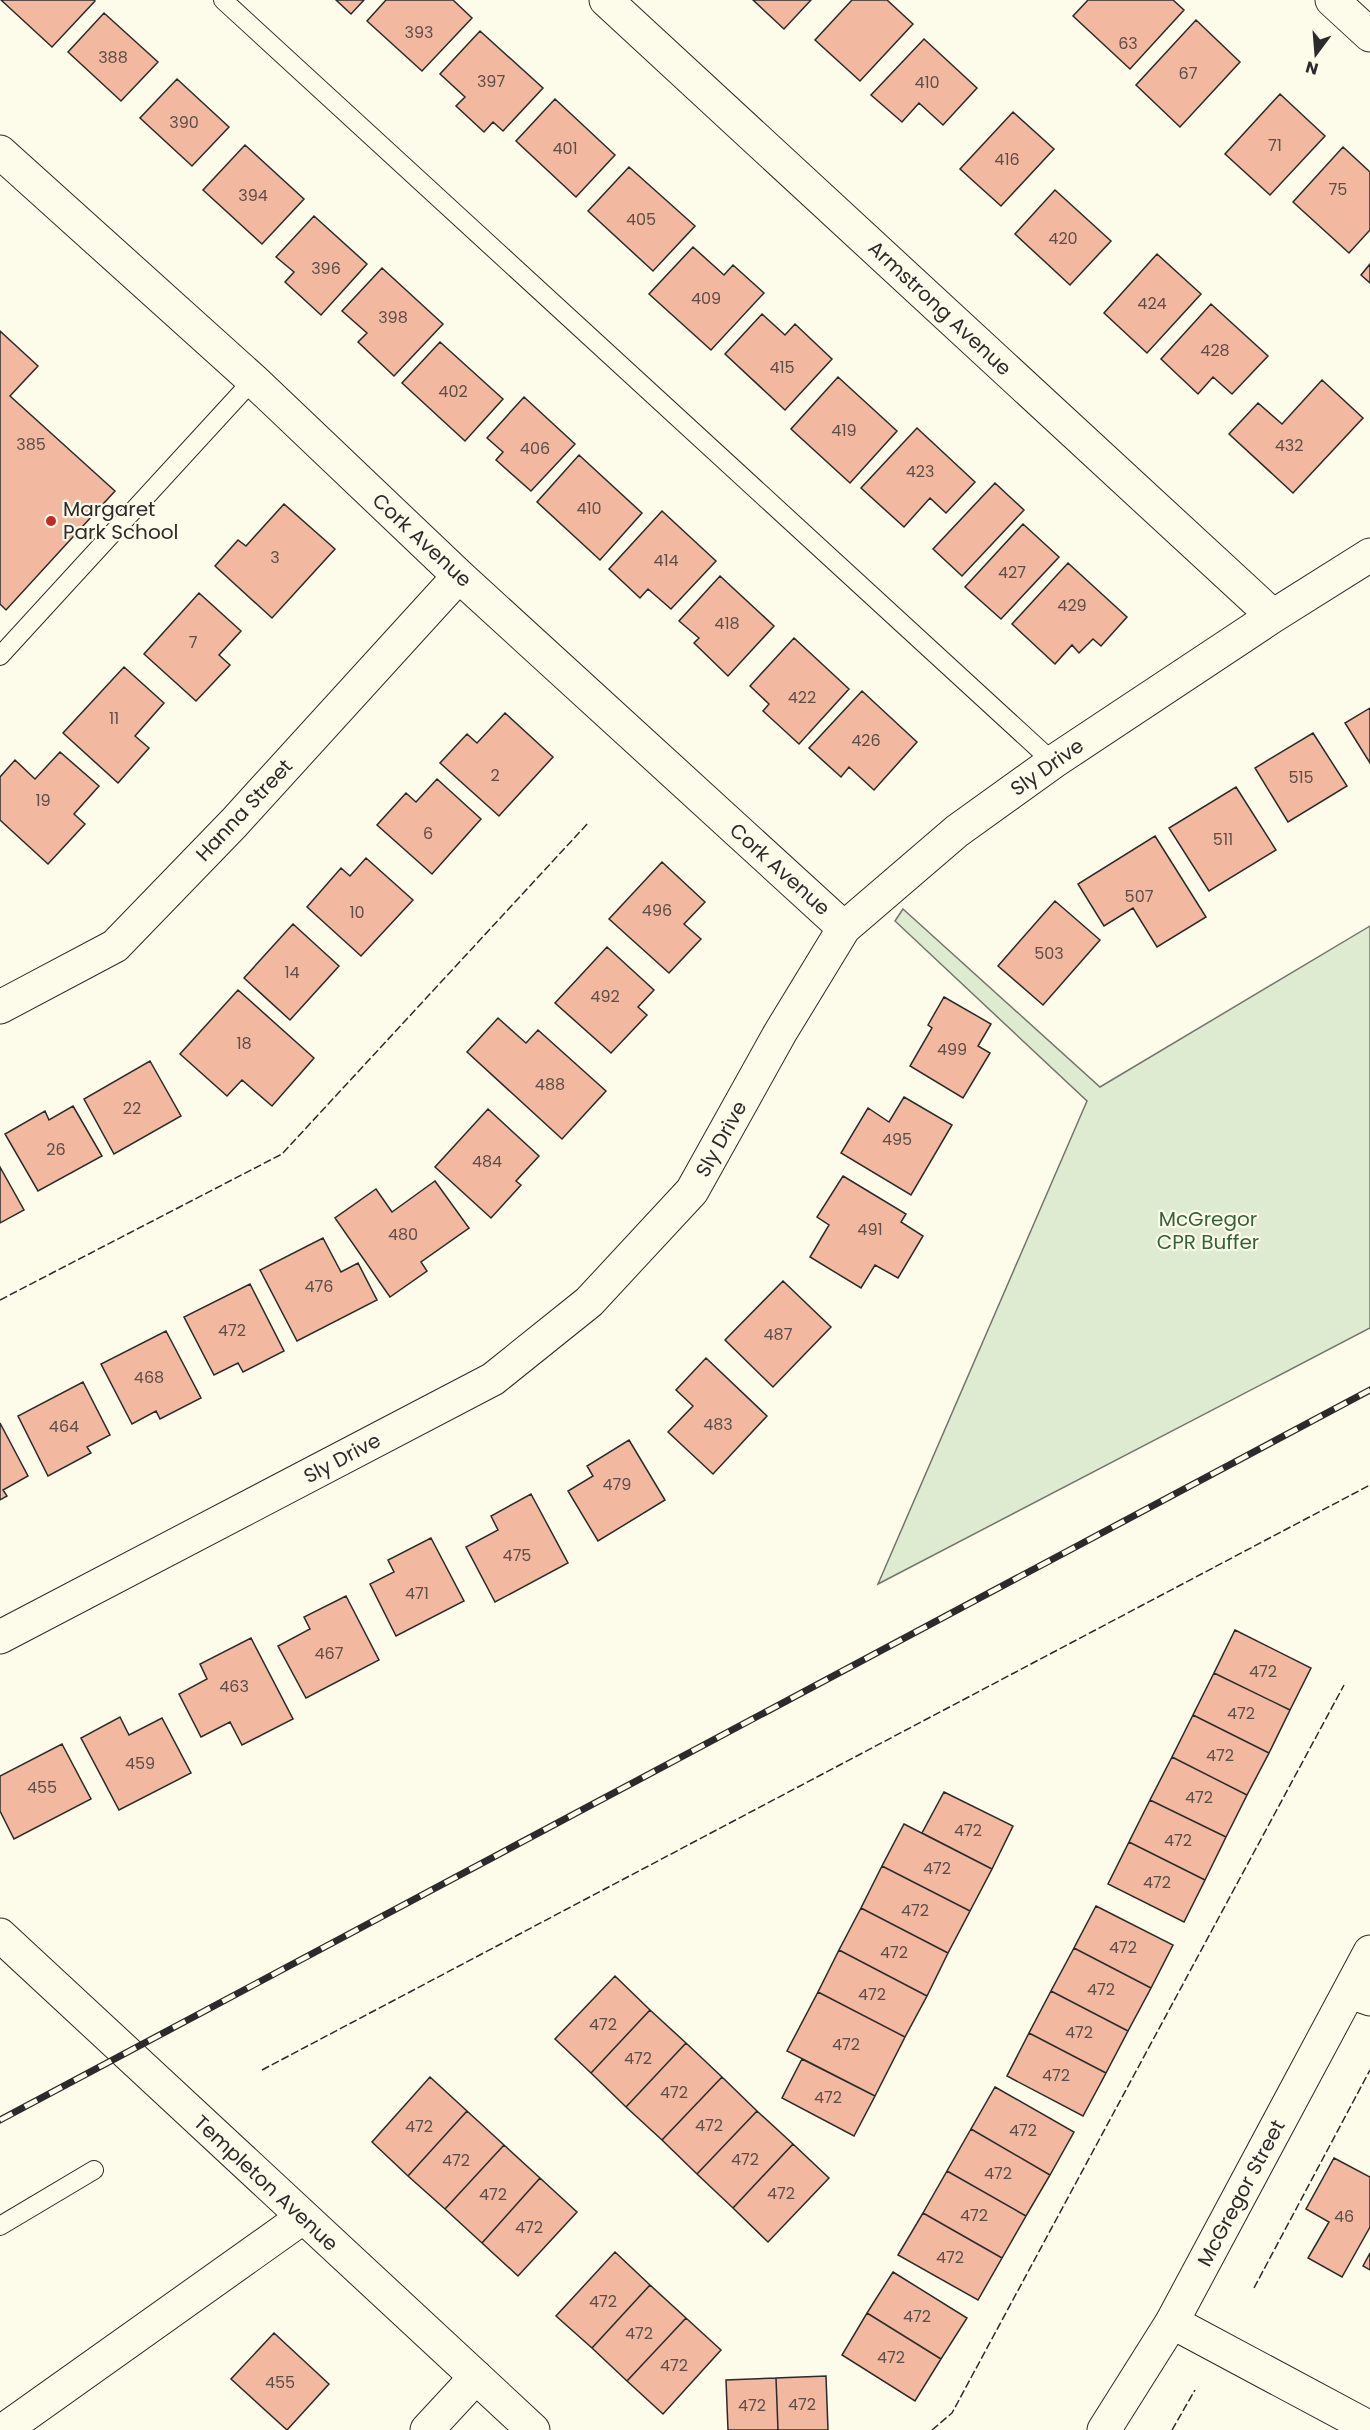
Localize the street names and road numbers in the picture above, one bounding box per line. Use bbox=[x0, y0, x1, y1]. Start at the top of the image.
street label: Armstrong Avenue bbox=[862, 234, 1018, 382]
street label: Cork Avenue bbox=[366, 487, 478, 593]
street label: Sly Drive bbox=[1005, 732, 1089, 802]
street label: Hanna Street bbox=[189, 753, 299, 867]
street label: Cork Avenue bbox=[724, 816, 836, 922]
street label: Sly Drive bbox=[689, 1096, 753, 1182]
street label: Sly Drive bbox=[299, 1426, 385, 1490]
street label: Templeton Avenue bbox=[188, 2109, 344, 2257]
street label: McGregor Street bbox=[1191, 2115, 1291, 2271]

